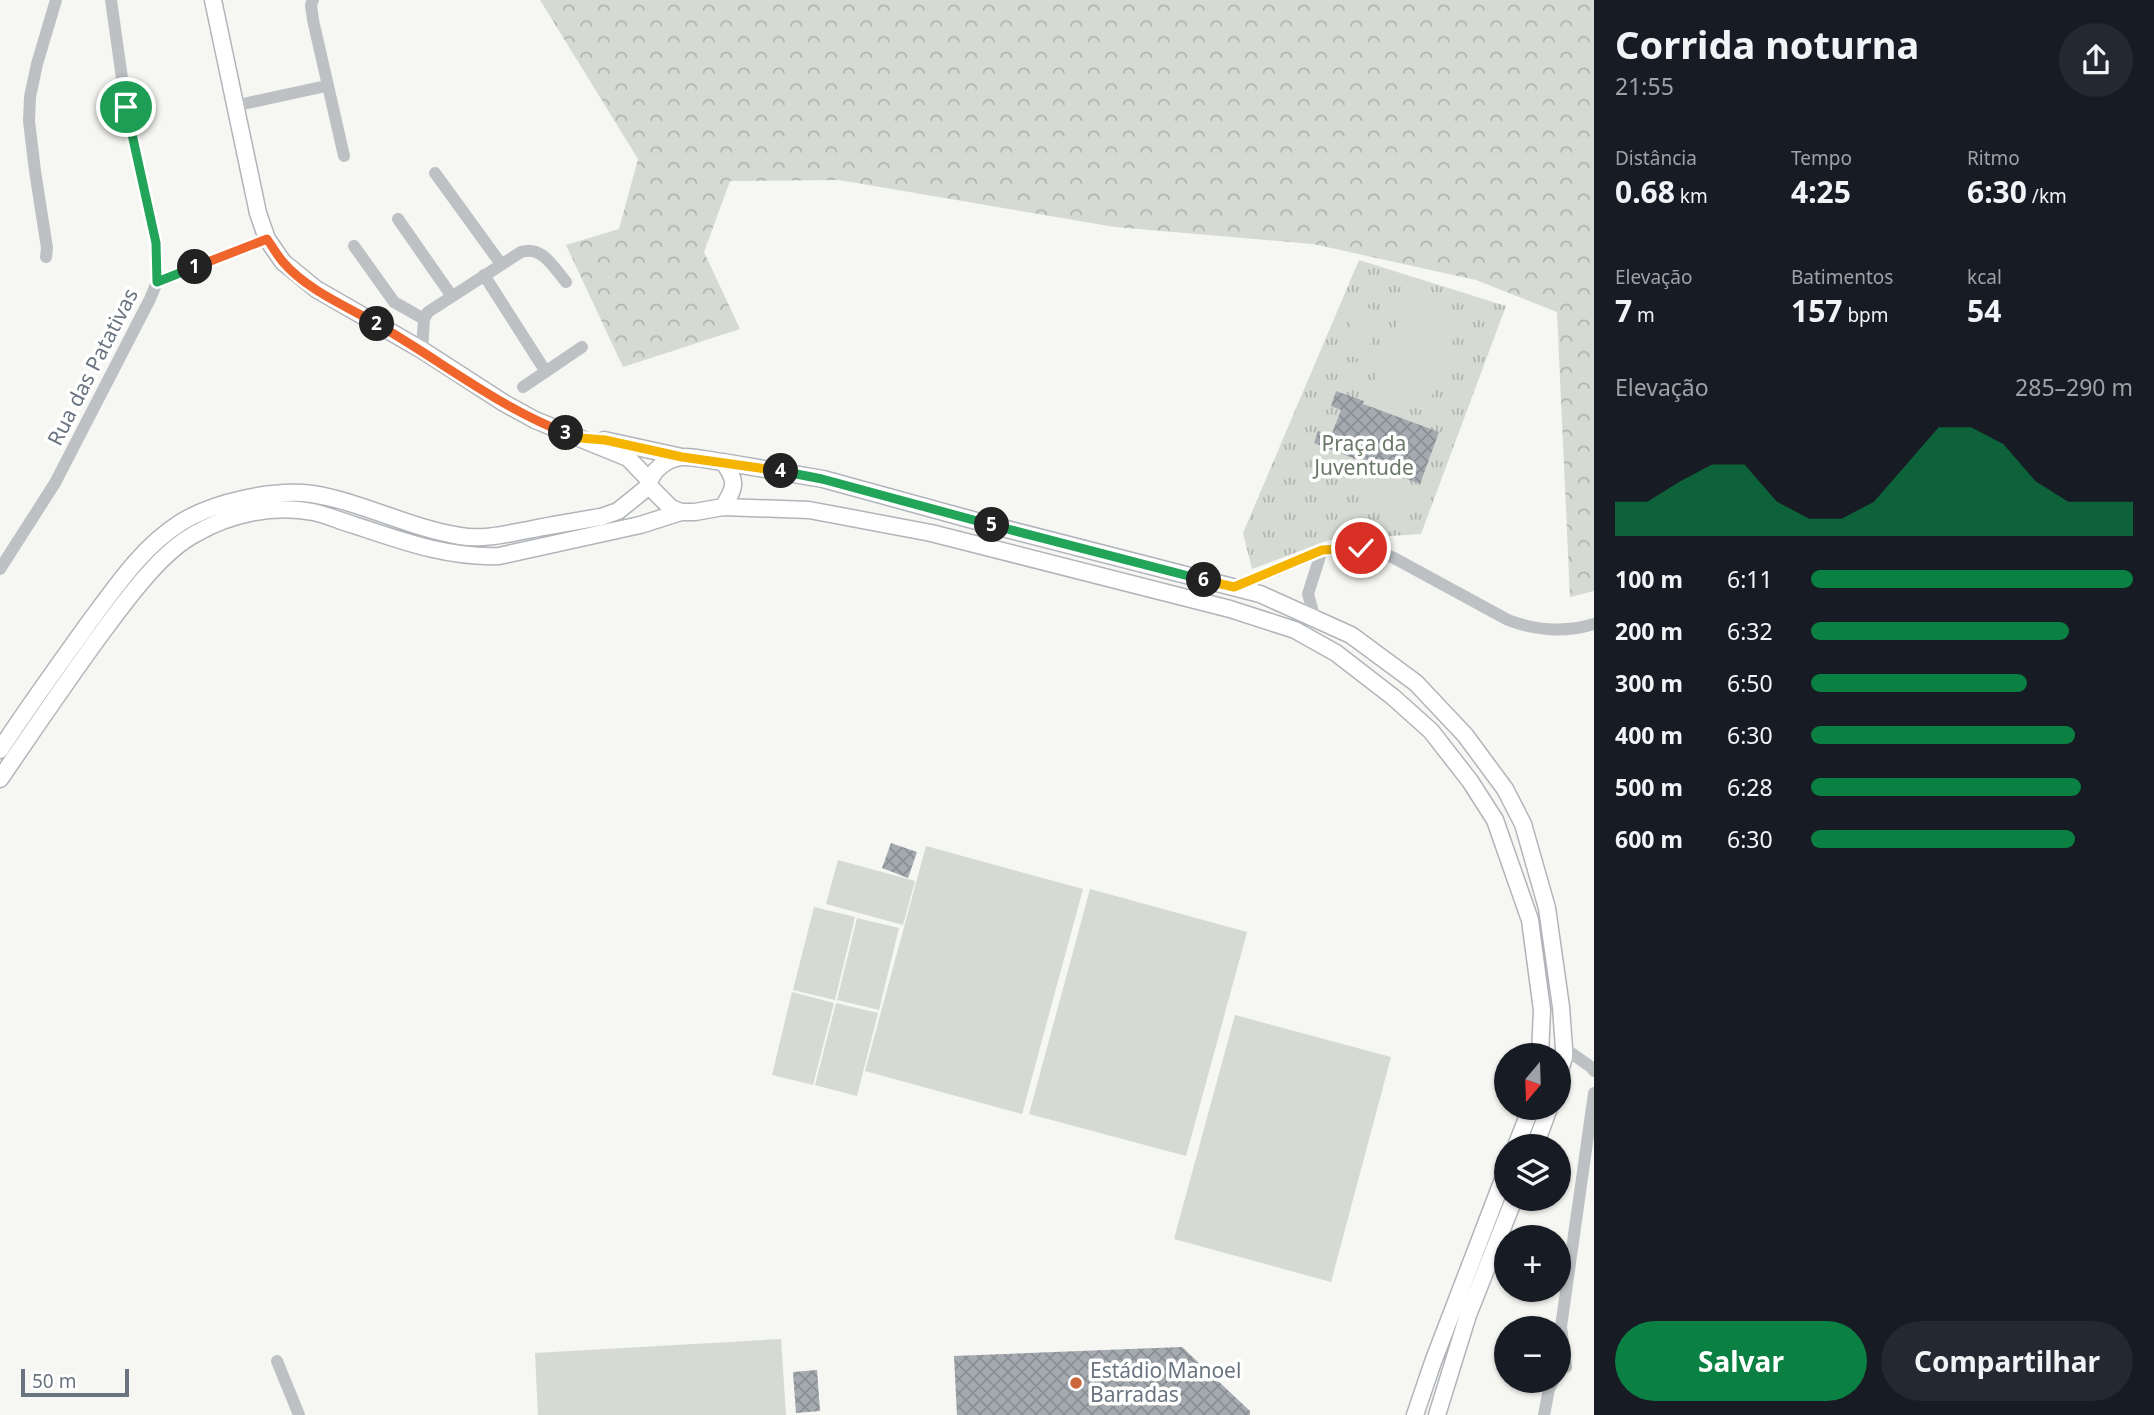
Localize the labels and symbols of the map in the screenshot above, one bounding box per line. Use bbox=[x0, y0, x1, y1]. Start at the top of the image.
pin bbox=[96, 77, 156, 137]
pin: 1 bbox=[178, 250, 212, 284]
street label: Rua das Patativas bbox=[40, 283, 144, 450]
pin: 2 bbox=[360, 306, 394, 342]
pin: 3 bbox=[548, 416, 584, 450]
park label: Praça da Juventude bbox=[1312, 429, 1414, 481]
pin: 4 bbox=[764, 454, 798, 489]
pin: 5 bbox=[974, 508, 1010, 542]
pin bbox=[1331, 518, 1391, 578]
pin: 6 bbox=[1186, 562, 1222, 598]
north arrow bbox=[1494, 1043, 1572, 1120]
place label: Estádio Manoel Barradas bbox=[1090, 1356, 1241, 1408]
scale bar bbox=[21, 1366, 130, 1398]
marker: Estádio Manoel Barradas bbox=[1068, 1375, 1084, 1391]

